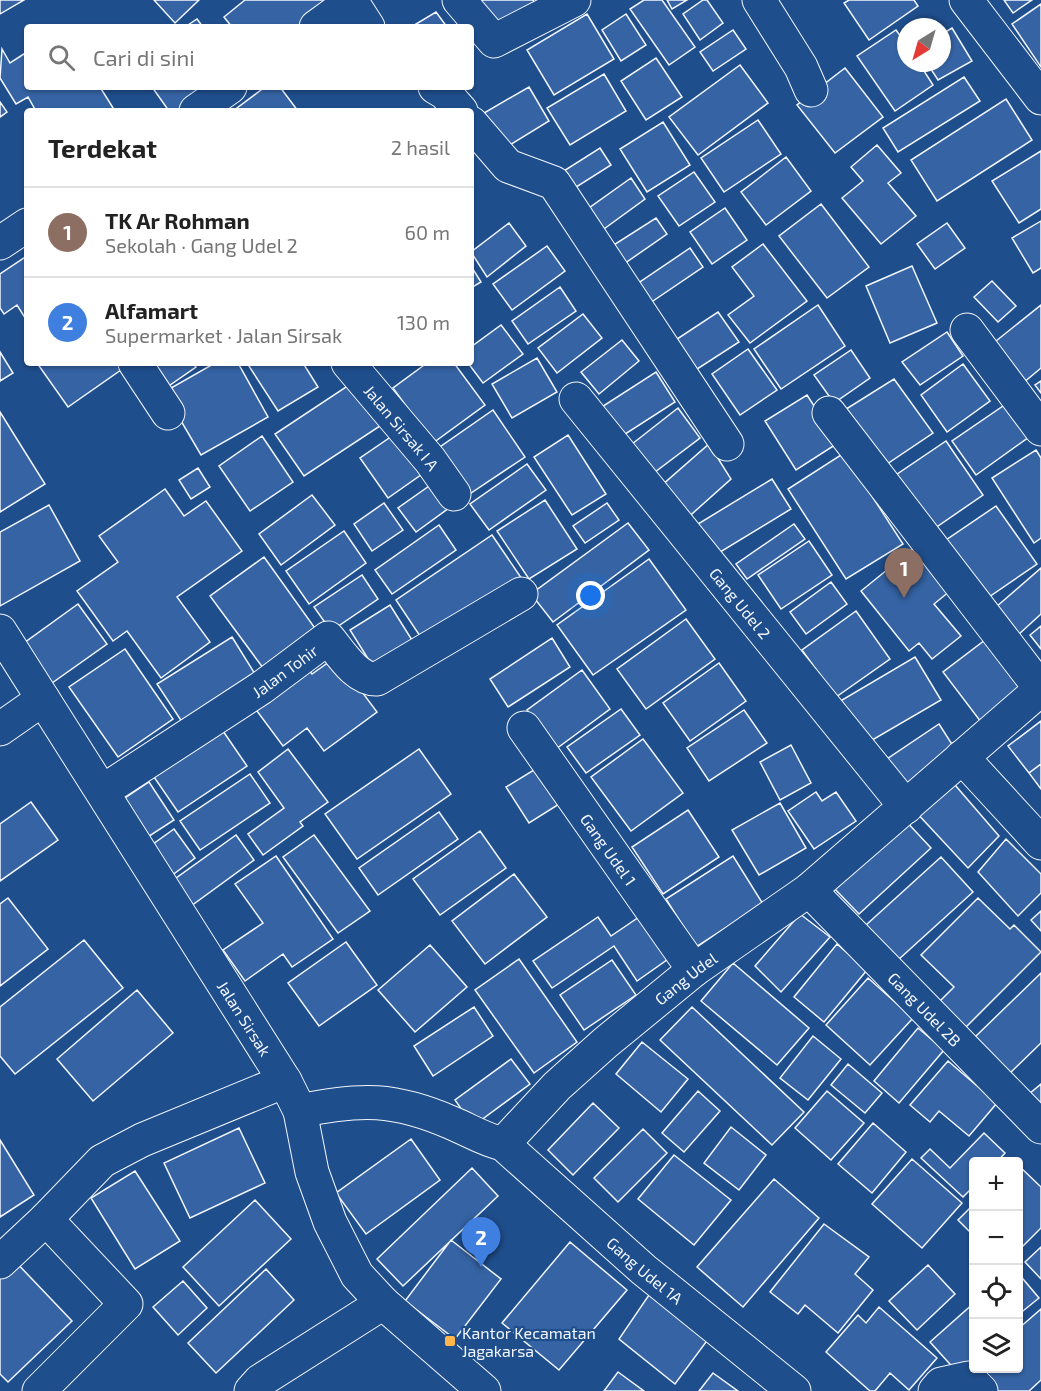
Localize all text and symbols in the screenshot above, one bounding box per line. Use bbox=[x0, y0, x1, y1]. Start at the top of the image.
north arrow bbox=[897, 18, 951, 72]
search box bbox=[24, 24, 474, 90]
icon: search bbox=[45, 41, 78, 74]
text: Cari di sini bbox=[93, 44, 195, 70]
text: Terdekat bbox=[48, 132, 157, 163]
text: 2 hasil bbox=[391, 135, 450, 159]
text: TK Ar Rohman bbox=[105, 207, 250, 233]
text: 1 bbox=[63, 220, 72, 244]
text: 60 m bbox=[405, 220, 450, 244]
text: Sekolah · Gang Udel 2 bbox=[105, 233, 298, 257]
text: Alfamart bbox=[105, 297, 198, 323]
text: 2 bbox=[62, 310, 73, 334]
text: 130 m bbox=[397, 310, 450, 334]
text: Supermarket · Jalan Sirsak bbox=[105, 323, 342, 347]
street label: Jalan Sirsak I A bbox=[361, 381, 444, 474]
pin: 1 bbox=[884, 548, 924, 598]
street label: Gang Udel 2 bbox=[706, 563, 775, 642]
your location bbox=[576, 581, 605, 610]
street label: Jalan Tohir bbox=[248, 640, 321, 701]
street label: Gang Udel 1 bbox=[577, 810, 641, 889]
street label: Gang Udel bbox=[650, 948, 720, 1008]
street label: Gang Udel 2B bbox=[885, 968, 965, 1050]
street label: Jalan Sirsak bbox=[214, 977, 276, 1059]
map controls bbox=[969, 1157, 1023, 1373]
button: + bbox=[969, 1157, 1023, 1211]
button: − bbox=[969, 1211, 1023, 1265]
pin: 2 bbox=[462, 1218, 500, 1267]
street label: Gang Udel 1A bbox=[604, 1232, 687, 1307]
button: locate bbox=[969, 1265, 1023, 1319]
button: layers bbox=[969, 1319, 1023, 1373]
place label: Kantor Kecamatan Jagakarsa bbox=[462, 1323, 596, 1360]
marker: Kantor Kecamatan Jagakarsa bbox=[443, 1334, 457, 1348]

